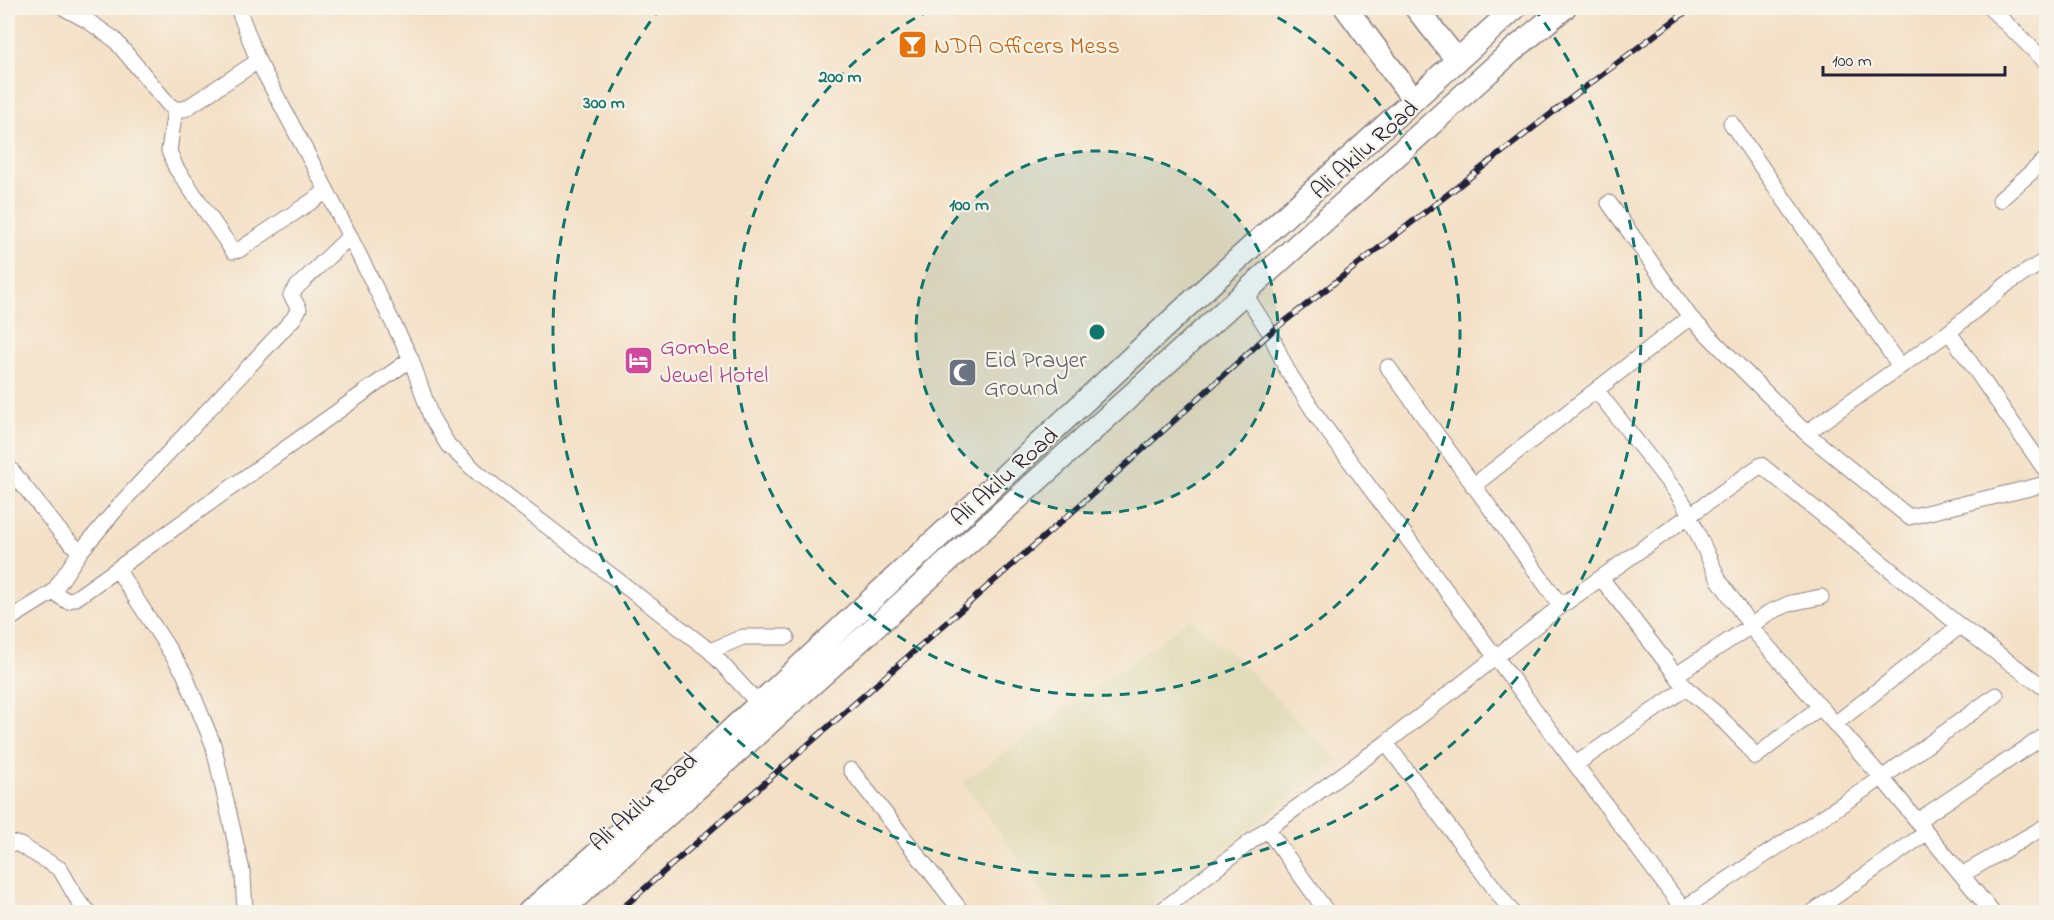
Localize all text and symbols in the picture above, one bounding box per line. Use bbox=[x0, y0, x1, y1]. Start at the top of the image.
bar icon: NDA Officers Mess bbox=[897, 29, 929, 61]
place label: NDA Officers Mess bbox=[934, 30, 1120, 65]
scale bar bbox=[1823, 39, 2004, 77]
text: 100 m bbox=[1832, 49, 1872, 75]
text: 200 m bbox=[818, 65, 862, 91]
text: 300 m bbox=[582, 91, 625, 117]
street label: Ali Akilu Road bbox=[1304, 92, 1428, 209]
text: 100 m bbox=[949, 193, 989, 219]
centre of rings bbox=[1087, 322, 1107, 342]
place label: Gombe Jewel Hotel bbox=[660, 331, 768, 394]
hotel icon: Gombe Jewel Hotel bbox=[623, 344, 655, 376]
place label: Eid Prayer Ground bbox=[984, 344, 1087, 407]
mosque icon: Eid Prayer Ground bbox=[947, 357, 979, 389]
street label: Ali Akilu Road bbox=[944, 419, 1068, 536]
street label: Ali Akilu Road bbox=[583, 744, 707, 861]

